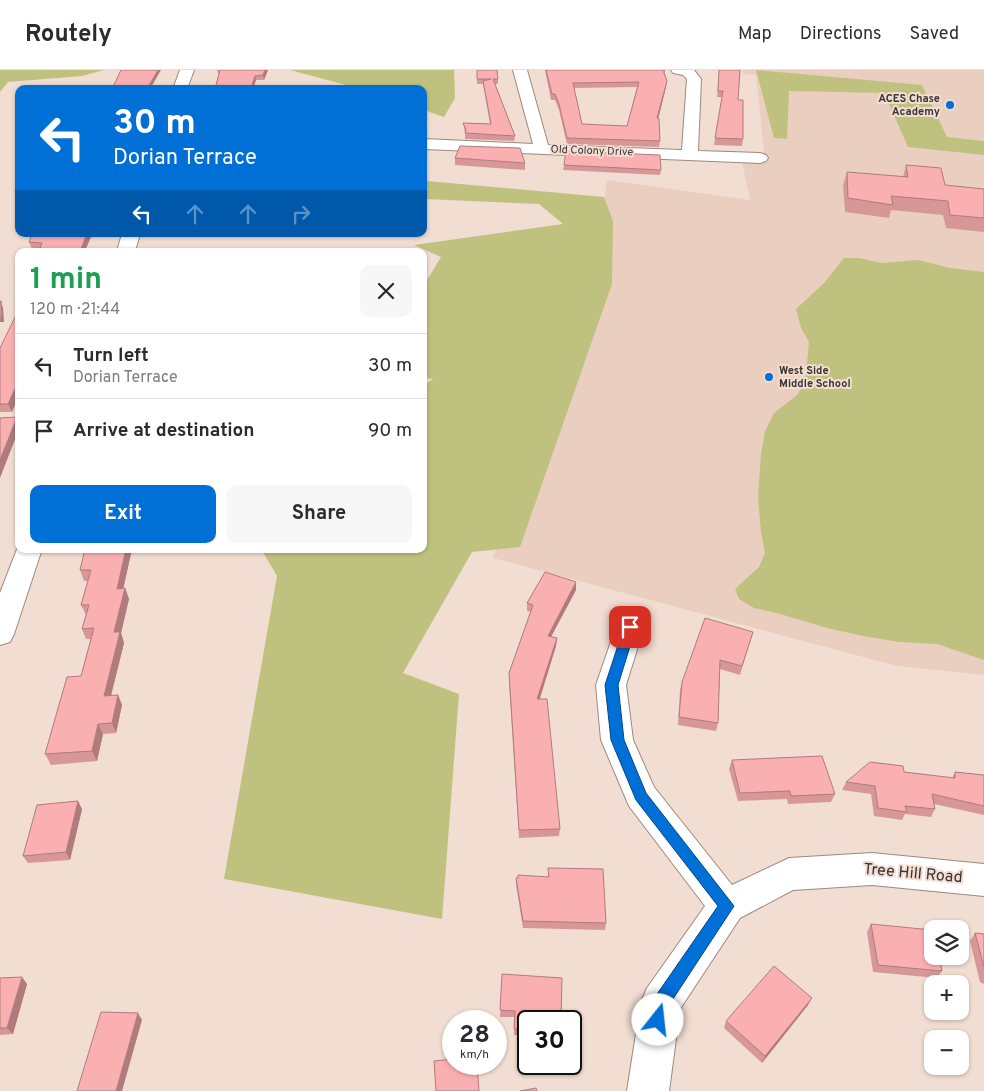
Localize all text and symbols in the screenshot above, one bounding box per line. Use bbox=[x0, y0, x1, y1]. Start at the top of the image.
text: Routely bbox=[25, 20, 112, 50]
text: Map bbox=[738, 23, 772, 46]
text: Directions bbox=[800, 23, 882, 46]
text: Saved bbox=[910, 23, 959, 46]
place label: ACES Chase Academy bbox=[878, 92, 940, 119]
marker: ACES Chase Academy bbox=[944, 99, 956, 111]
text: 30 m bbox=[113, 102, 196, 146]
icon: left bbox=[30, 105, 95, 170]
street label: Old Colony Drive bbox=[550, 143, 634, 159]
text: Dorian Terrace bbox=[113, 145, 257, 172]
icon: left bbox=[128, 200, 156, 228]
icon: ahead bbox=[181, 200, 209, 228]
icon: ahead bbox=[234, 200, 262, 228]
icon: right bbox=[287, 200, 315, 228]
text: 1 min bbox=[30, 262, 102, 299]
button: close bbox=[360, 265, 412, 317]
text: 120 m · 21:44 bbox=[30, 300, 120, 320]
text: Turn left bbox=[73, 344, 149, 368]
icon: left bbox=[30, 352, 58, 380]
text: 30 m bbox=[368, 354, 412, 378]
place label: West Side Middle School bbox=[779, 364, 851, 391]
text: Dorian Terrace bbox=[73, 368, 178, 388]
marker: West Side Middle School bbox=[763, 371, 775, 383]
icon: arrive bbox=[30, 417, 58, 445]
text: Arrive at destination bbox=[73, 419, 254, 443]
text: 90 m bbox=[368, 419, 412, 443]
button: Exit bbox=[30, 485, 216, 543]
button: Share bbox=[226, 485, 412, 543]
pin bbox=[609, 606, 651, 648]
icon: arrive bbox=[616, 613, 644, 641]
street label: Tree Hill Road bbox=[863, 860, 963, 888]
map controls bbox=[924, 920, 969, 1075]
button: layers bbox=[924, 920, 969, 965]
button: + bbox=[924, 975, 969, 1020]
position arrow bbox=[631, 993, 683, 1045]
speed limit sign: 30 bbox=[517, 1010, 582, 1075]
text: 28 bbox=[459, 1020, 490, 1052]
button: − bbox=[924, 1030, 969, 1075]
text: km/h bbox=[460, 1047, 489, 1063]

